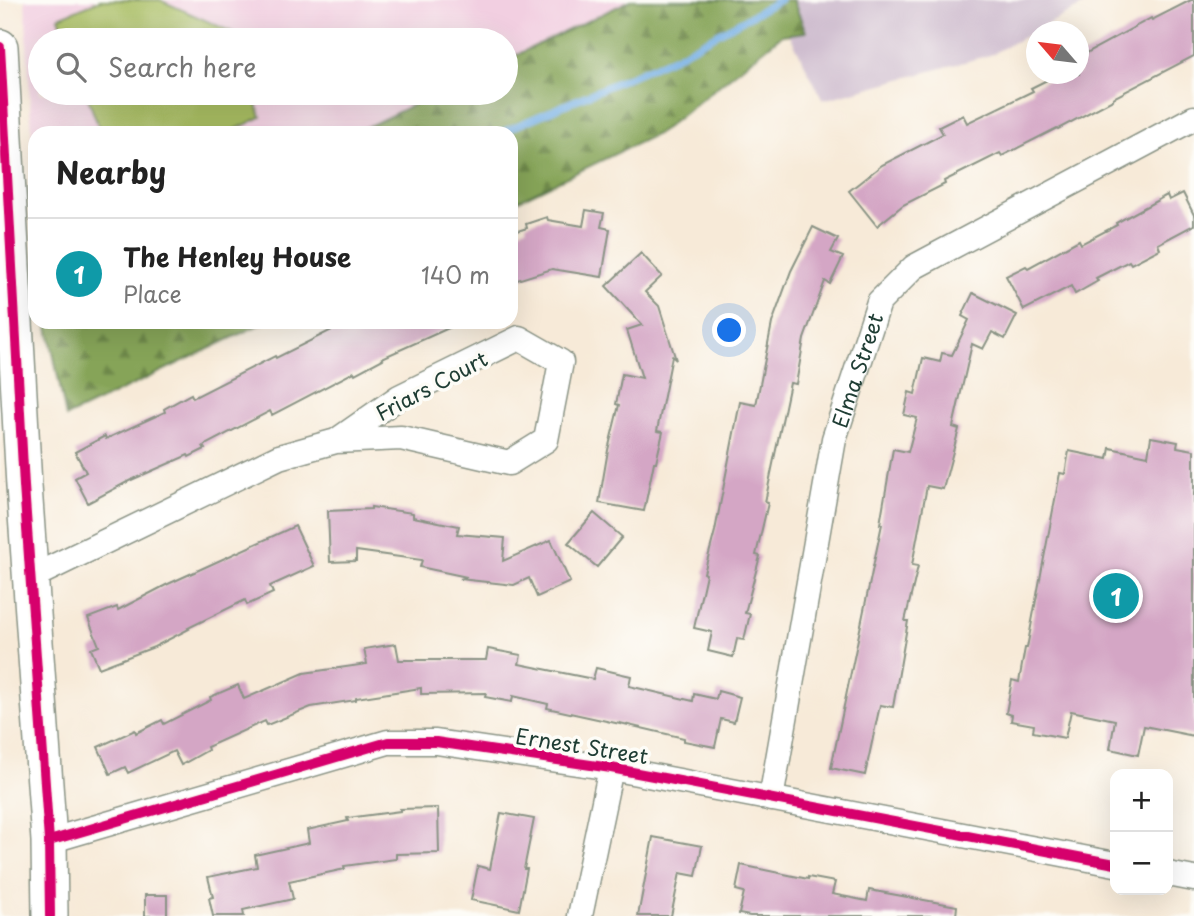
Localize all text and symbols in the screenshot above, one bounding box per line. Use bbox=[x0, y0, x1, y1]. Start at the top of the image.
north arrow bbox=[1026, 21, 1089, 84]
search box bbox=[28, 28, 518, 105]
text: Search here bbox=[108, 47, 257, 86]
icon: search bbox=[52, 48, 90, 86]
text: Nearby bbox=[56, 149, 166, 194]
text: The Henley House bbox=[123, 237, 351, 276]
text: 1 bbox=[74, 257, 85, 292]
text: 140 m bbox=[421, 257, 490, 292]
text: Place bbox=[123, 276, 182, 311]
street label: Elma Street bbox=[823, 308, 890, 432]
your location bbox=[712, 313, 746, 347]
street label: Friars Court bbox=[369, 342, 493, 428]
pin: 1 bbox=[1093, 570, 1139, 622]
street label: Ernest Street bbox=[513, 719, 651, 771]
map controls bbox=[1110, 769, 1173, 895]
button: + bbox=[1110, 769, 1173, 832]
button: − bbox=[1110, 832, 1173, 895]

